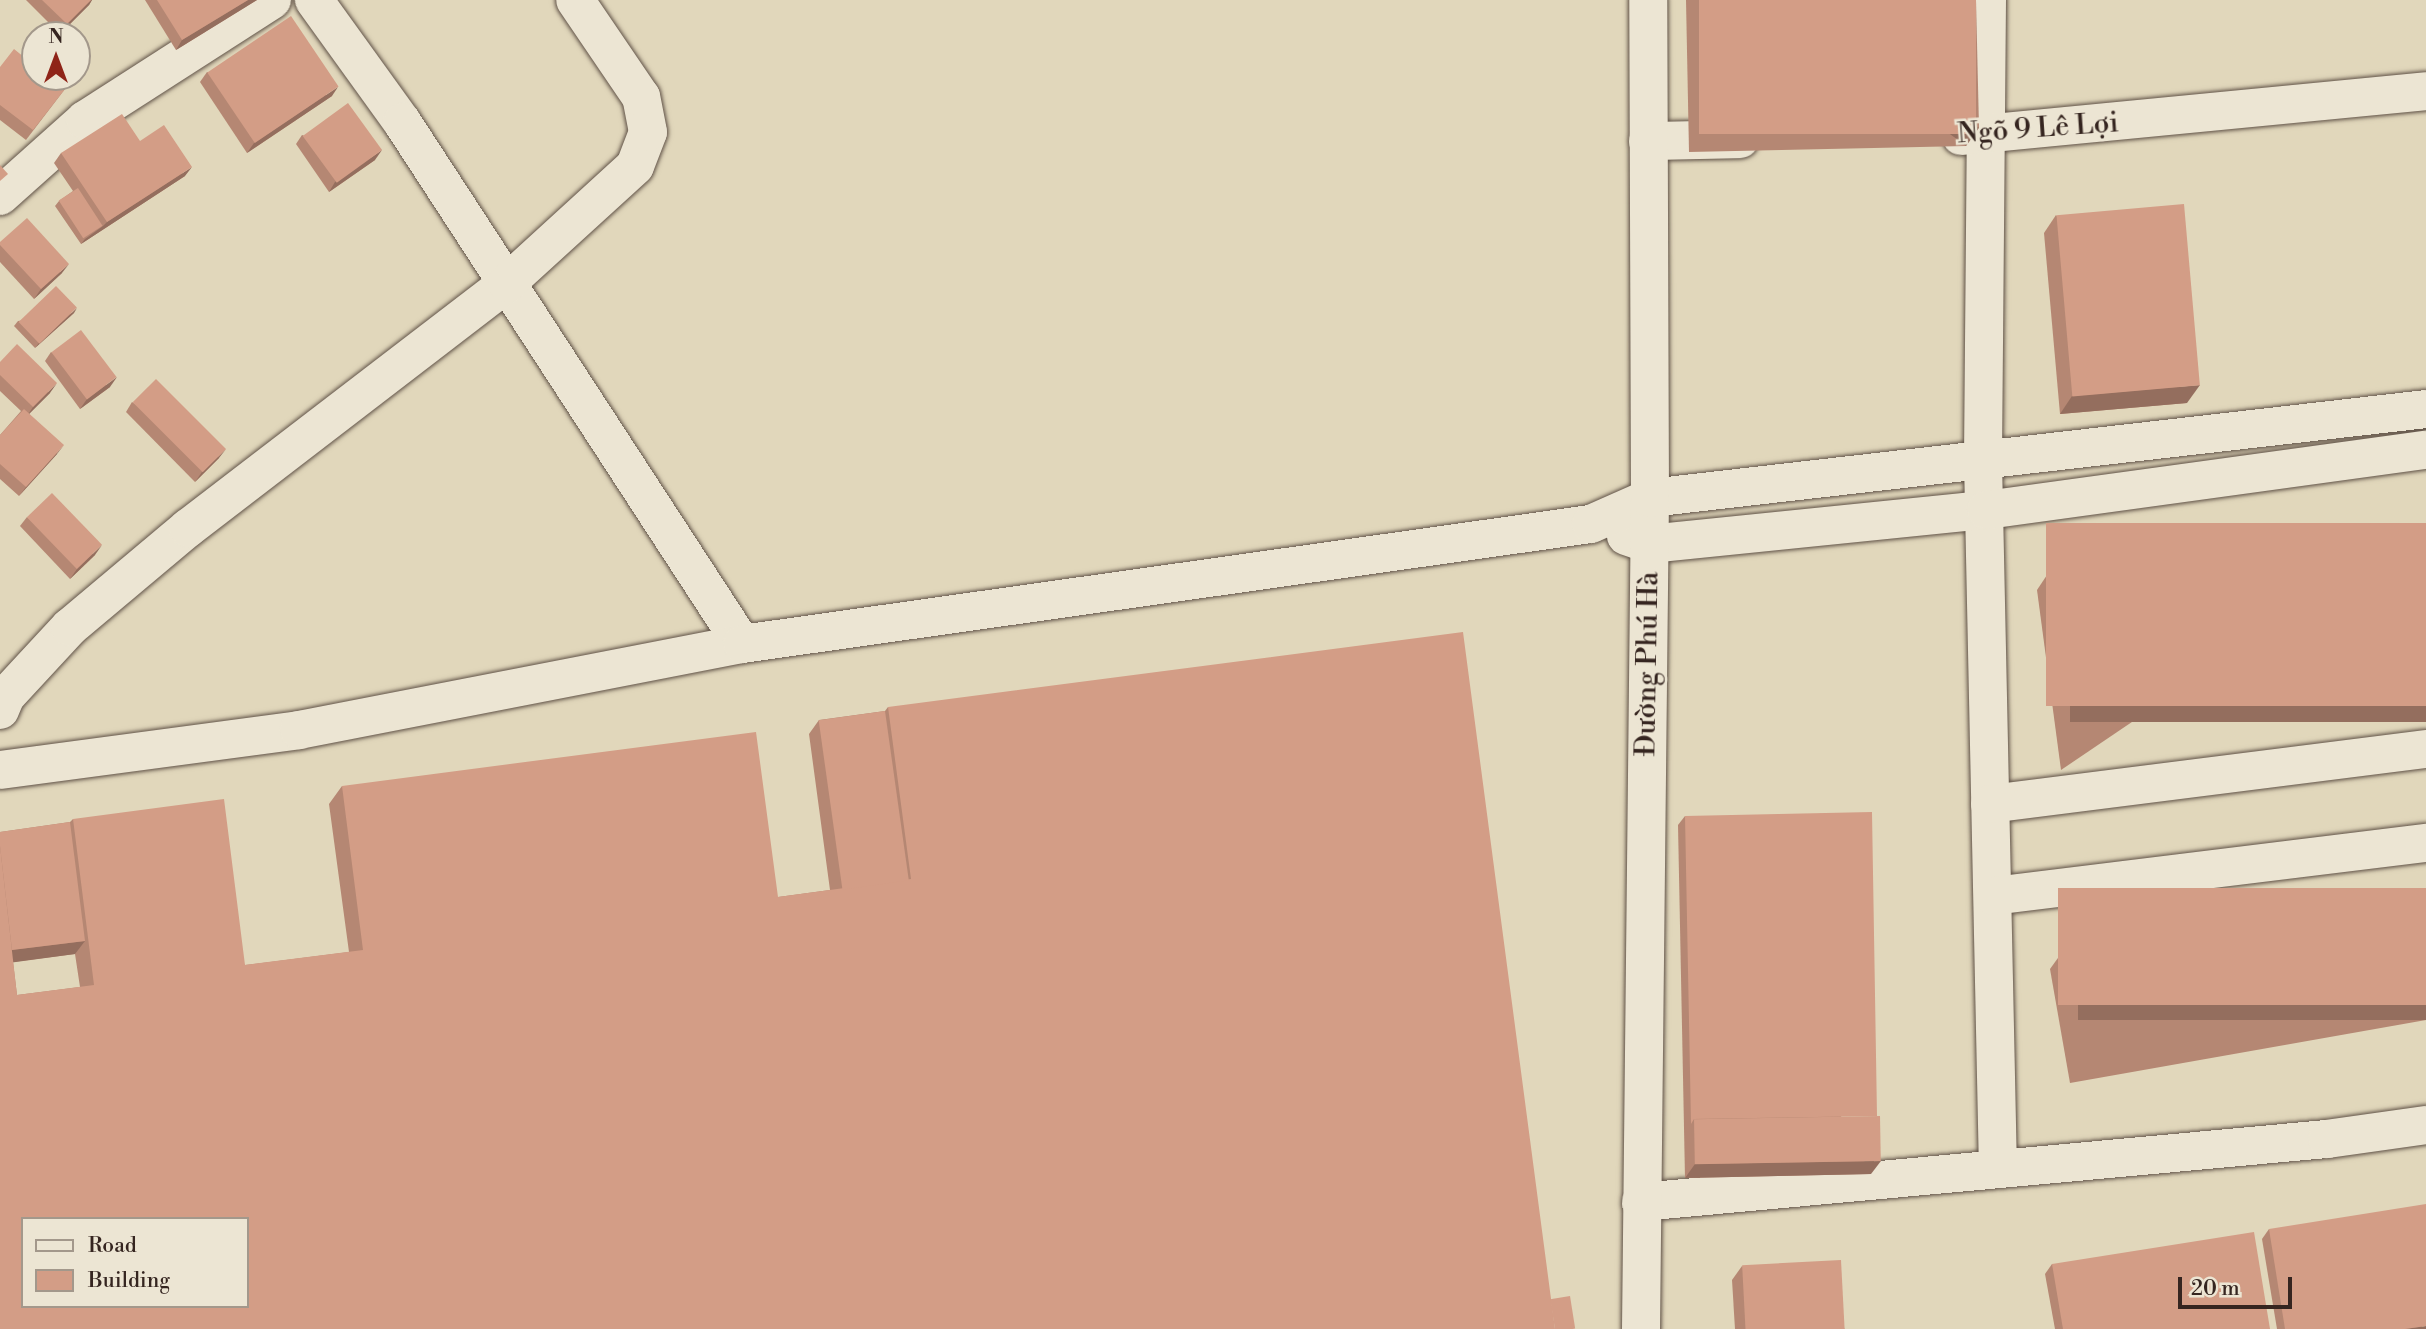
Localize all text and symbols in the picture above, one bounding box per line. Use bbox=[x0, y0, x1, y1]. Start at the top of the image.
north arrow bbox=[21, 21, 91, 91]
text: N bbox=[48, 25, 64, 49]
street label: Ngõ 9 Lê Lợi bbox=[1956, 107, 2120, 151]
street label: Đường Phú Hà bbox=[1630, 571, 1666, 757]
legend bbox=[21, 1217, 248, 1308]
text: Road bbox=[88, 1233, 137, 1259]
scale bar bbox=[2181, 1262, 2295, 1306]
text: Building bbox=[88, 1268, 170, 1294]
text: 20 m bbox=[2191, 1276, 2240, 1302]

